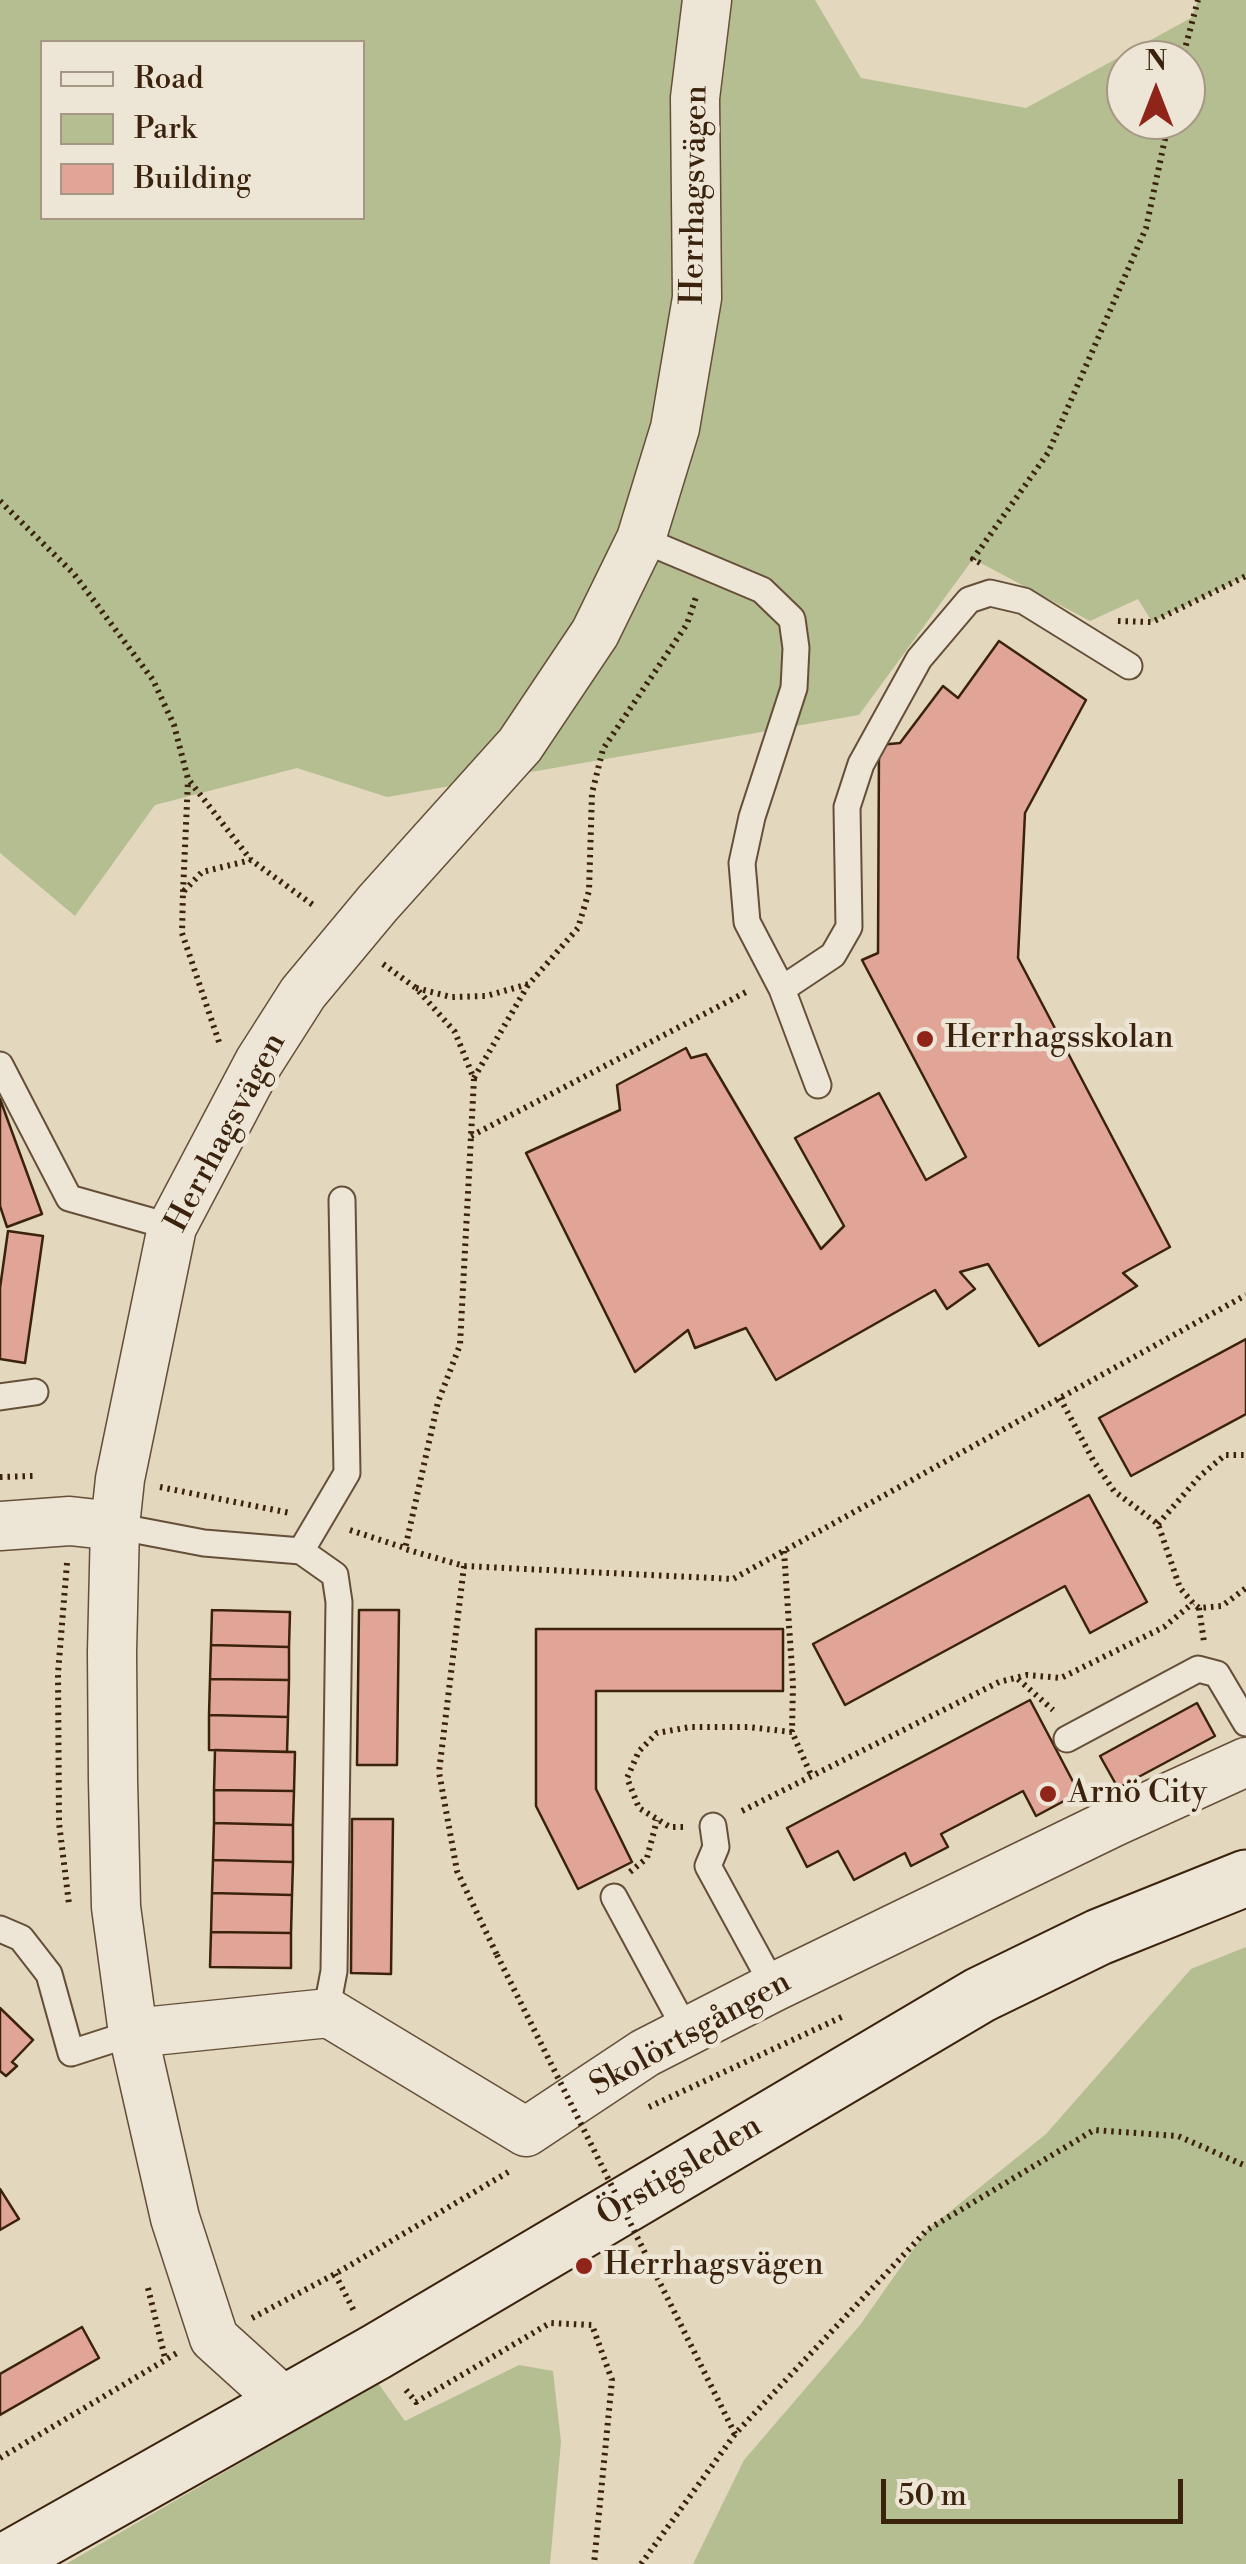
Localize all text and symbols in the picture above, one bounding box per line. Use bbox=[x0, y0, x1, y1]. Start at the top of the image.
legend bbox=[40, 40, 365, 220]
north arrow bbox=[1106, 40, 1206, 140]
text: N bbox=[1145, 44, 1167, 79]
text: Road bbox=[134, 60, 204, 98]
street label: Herrhagsvägen bbox=[675, 85, 717, 305]
text: Park bbox=[134, 110, 196, 148]
text: Building bbox=[134, 160, 251, 198]
place label: Herrhagsskolan bbox=[945, 1020, 1173, 1058]
street label: Herrhagsvägen bbox=[159, 1027, 295, 1239]
marker: Herrhagsskolan bbox=[914, 1028, 936, 1050]
place label: Arnö City bbox=[1068, 1775, 1207, 1813]
marker: Arnö City bbox=[1037, 1783, 1059, 1805]
street label: Skolörtsgången bbox=[584, 1964, 798, 2106]
street label: Örstigsleden bbox=[591, 2108, 769, 2236]
place label: Herrhagsvägen bbox=[604, 2247, 823, 2285]
marker: Herrhagsvägen bbox=[573, 2255, 595, 2277]
scale bar bbox=[886, 2459, 1188, 2521]
text: 50 m bbox=[898, 2477, 967, 2515]

